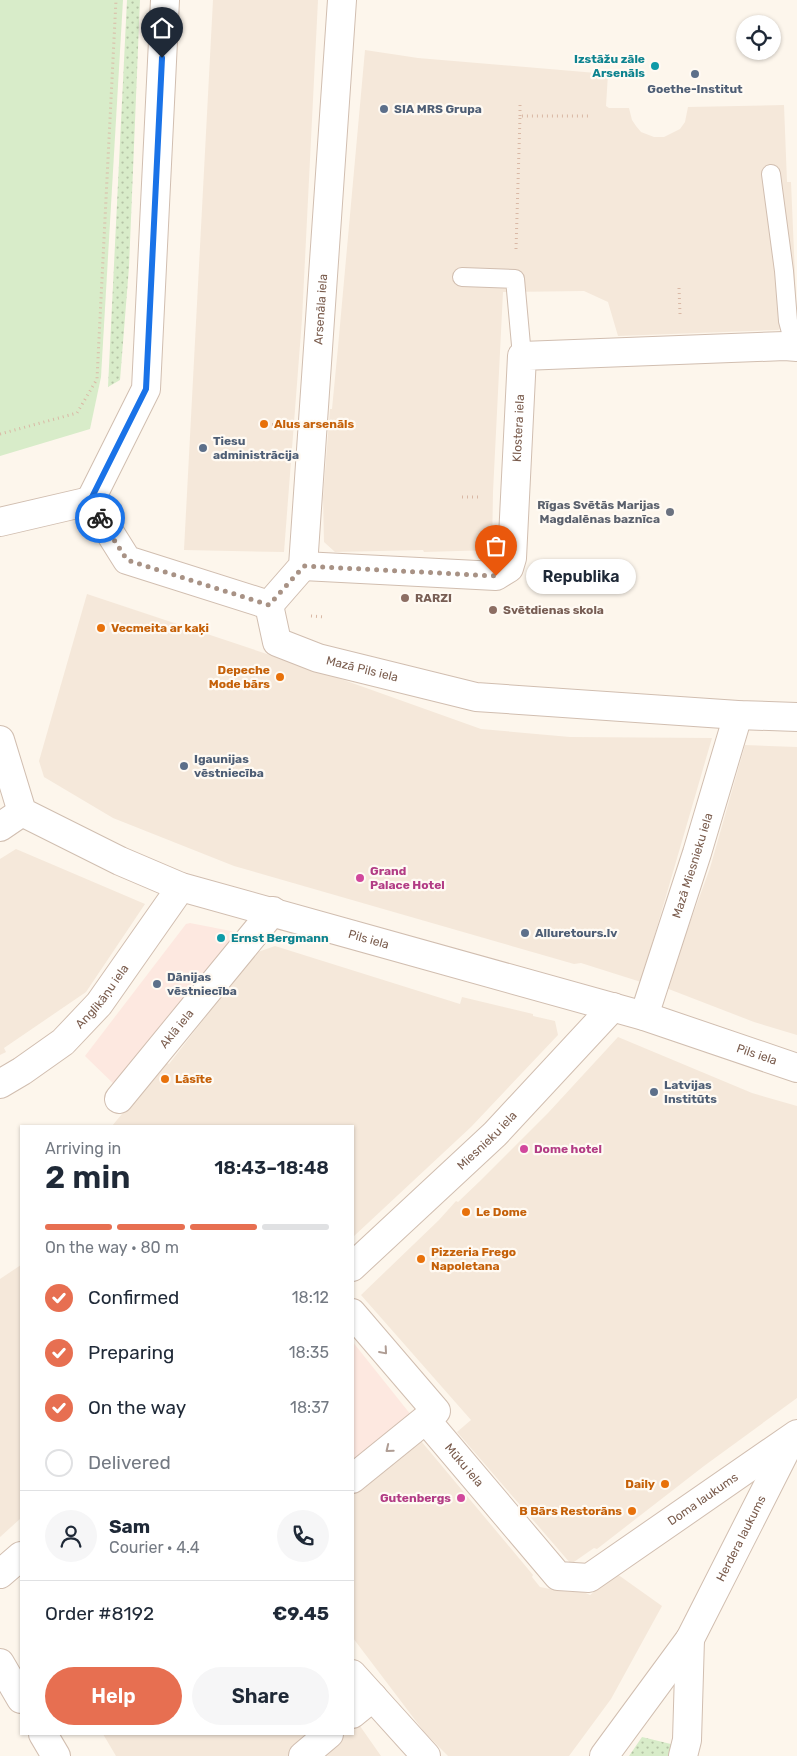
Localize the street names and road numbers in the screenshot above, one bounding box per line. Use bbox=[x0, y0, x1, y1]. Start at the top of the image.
street label: Arsenāla iela bbox=[311, 273, 330, 345]
street label: Klostera iela bbox=[510, 394, 527, 462]
street label: Mazā Pils iela bbox=[325, 653, 400, 685]
street label: Mazā Miesnieku iela bbox=[669, 811, 716, 920]
street label: Pils iela bbox=[347, 927, 391, 952]
street label: Anglikāņu iela bbox=[73, 962, 132, 1031]
street label: Aklā iela bbox=[157, 1006, 197, 1051]
street label: Pils iela bbox=[735, 1041, 779, 1068]
street label: Miesnieku iela bbox=[454, 1108, 520, 1173]
street label: Mūku iela bbox=[442, 1441, 486, 1490]
street label: Doma laukums bbox=[665, 1470, 741, 1528]
street label: Herdera laukums bbox=[713, 1493, 769, 1584]

